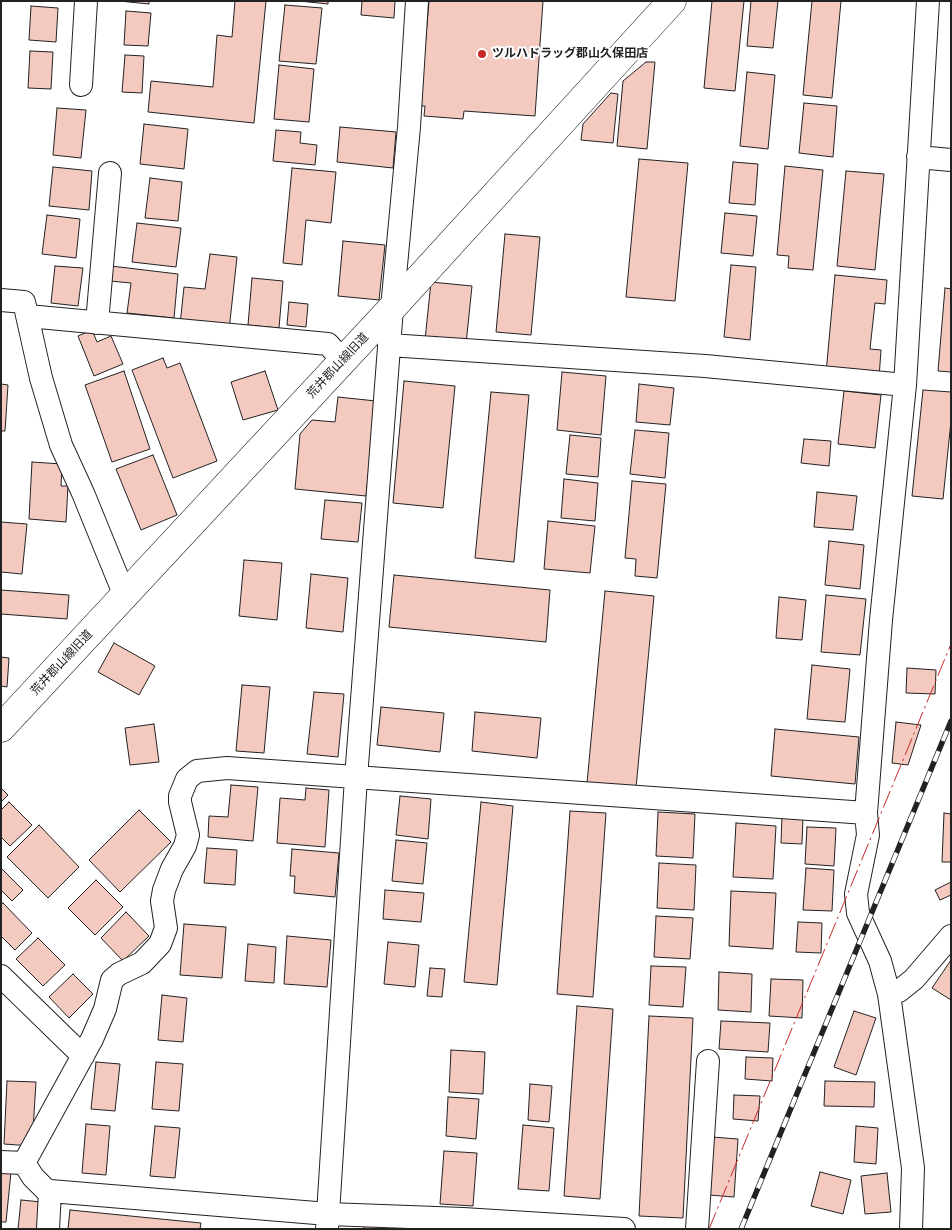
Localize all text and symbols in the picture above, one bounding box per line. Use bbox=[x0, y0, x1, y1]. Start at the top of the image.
place label: ツルハドラッグ郡山久保田店 bbox=[492, 47, 648, 61]
marker: ツルハドラッグ郡山久保田店 bbox=[476, 48, 488, 60]
street label: 荒井郡山線旧道 bbox=[304, 330, 372, 402]
street label: 荒井郡山線旧道 bbox=[28, 627, 96, 699]

